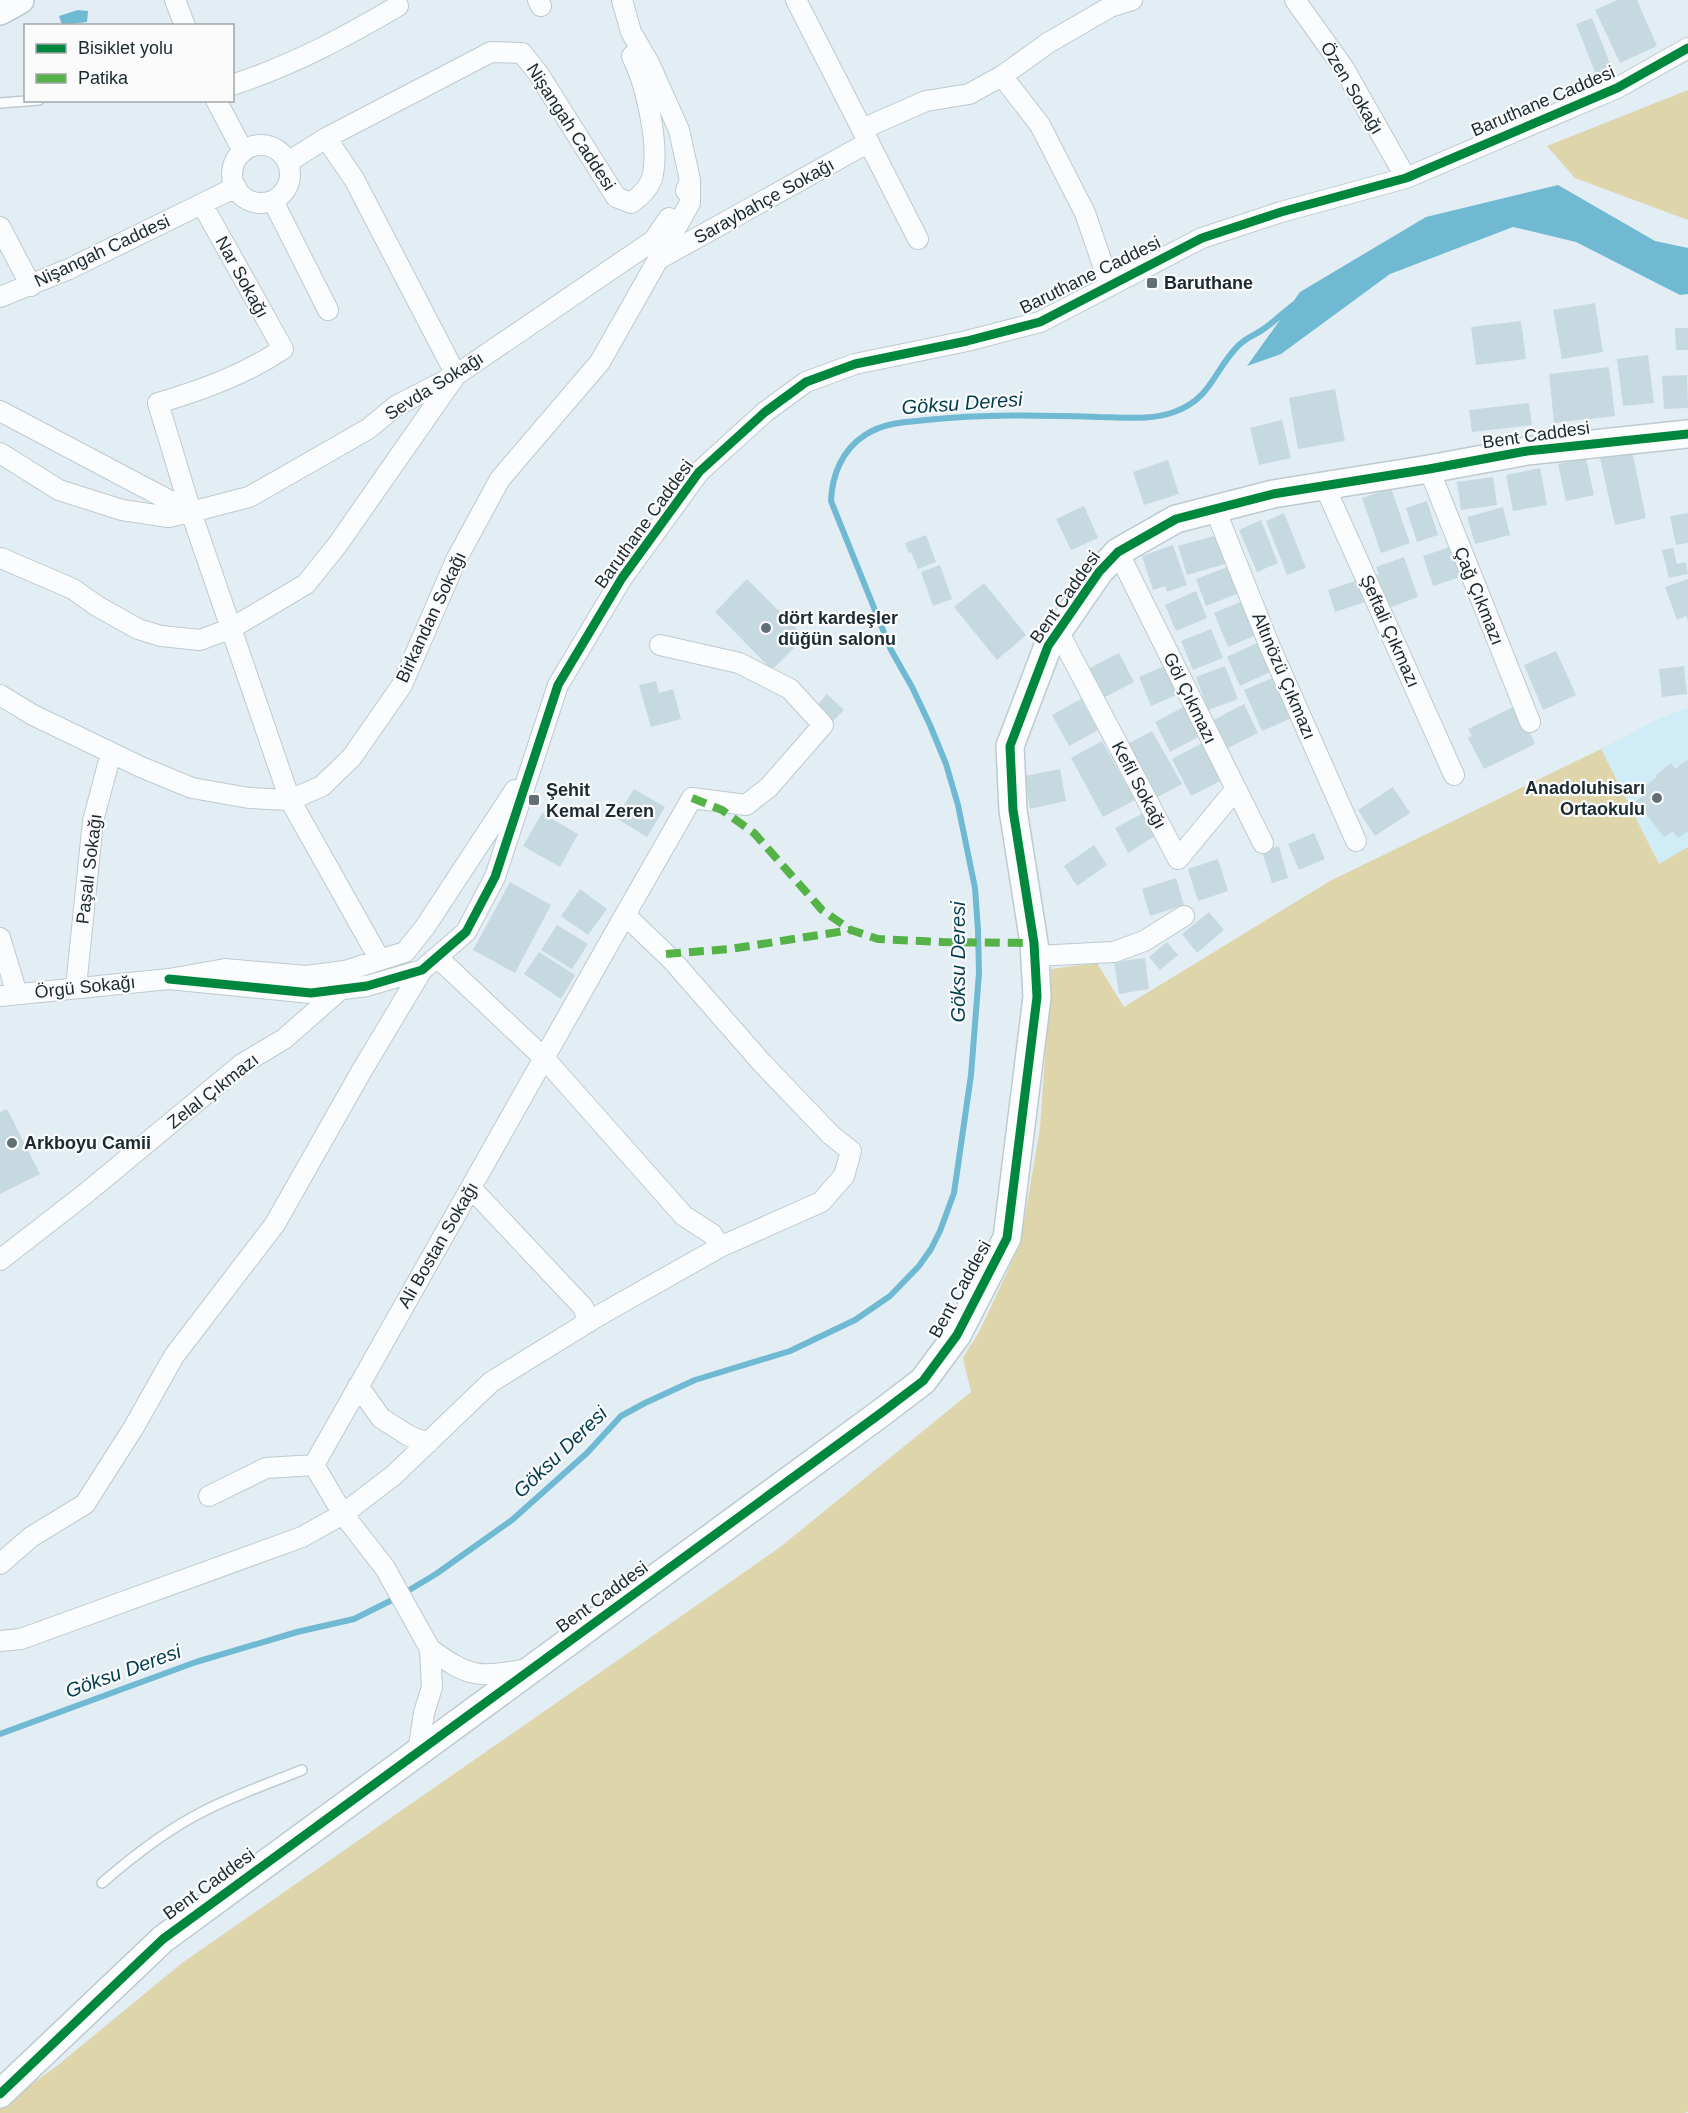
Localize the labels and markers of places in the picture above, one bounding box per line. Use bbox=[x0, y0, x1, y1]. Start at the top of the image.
place label: Baruthane bbox=[1164, 273, 1253, 293]
marker: Baruthane bbox=[1145, 276, 1159, 290]
place label: dört kardeşler düğün salonu bbox=[778, 608, 898, 649]
marker: dört kardeşler düğün salonu bbox=[759, 621, 773, 635]
place label: Anadoluhisarı Ortaokulu bbox=[1525, 778, 1645, 819]
place label: Şehit Kemal Zeren bbox=[546, 780, 654, 821]
marker: Anadoluhisarı Ortaokulu bbox=[1650, 791, 1664, 805]
marker: Şehit Kemal Zeren bbox=[527, 793, 541, 807]
place label: Arkboyu Camii bbox=[24, 1133, 151, 1153]
marker: Arkboyu Camii bbox=[5, 1136, 19, 1150]

